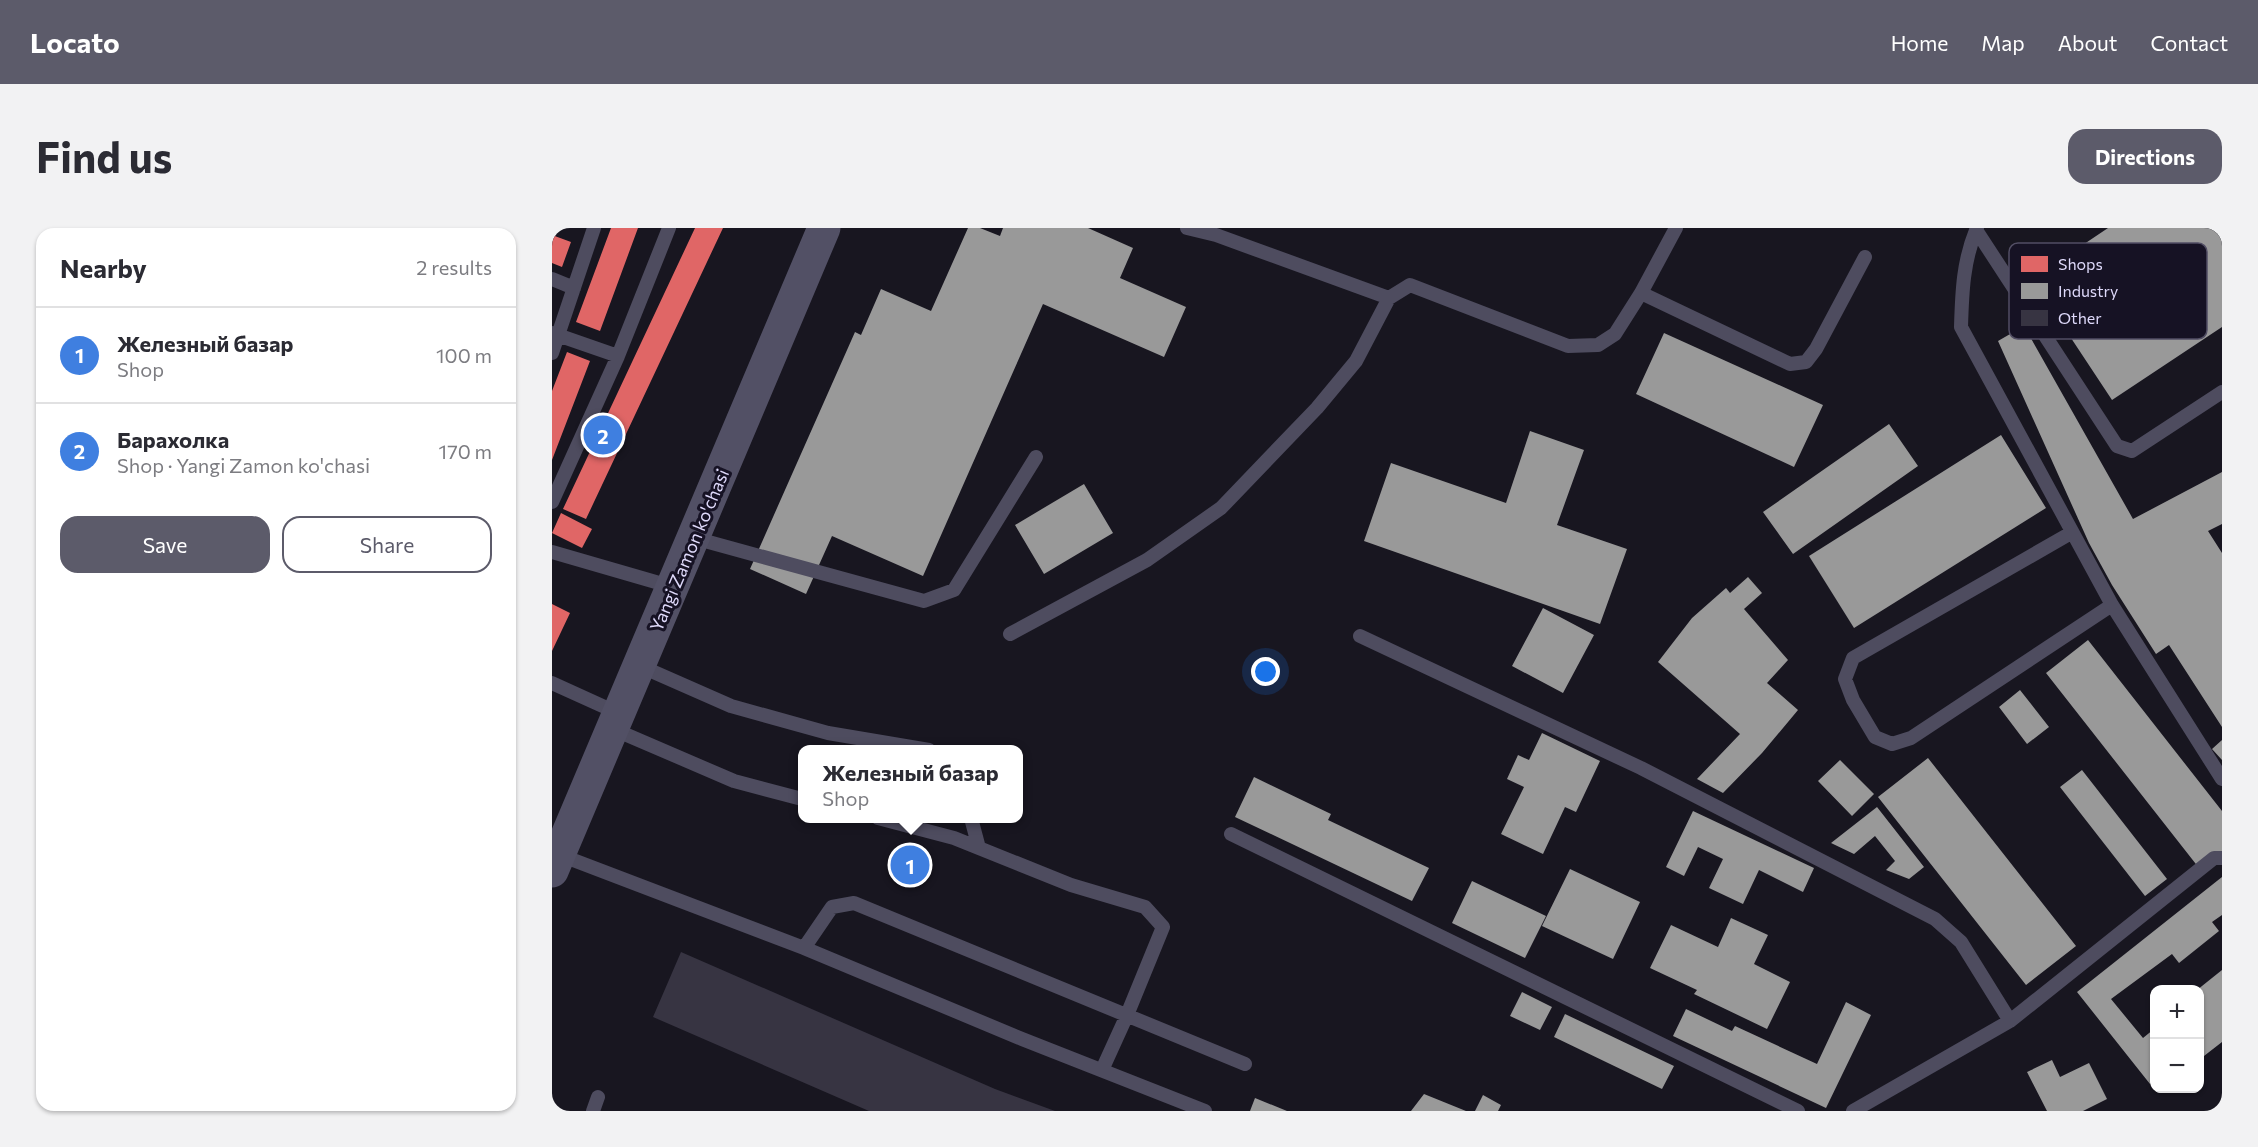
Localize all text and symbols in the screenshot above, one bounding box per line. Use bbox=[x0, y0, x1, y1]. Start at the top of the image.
text: Locato bbox=[30, 25, 120, 59]
text: Home bbox=[1891, 30, 1948, 55]
text: Map bbox=[1981, 30, 2025, 55]
text: About bbox=[2058, 30, 2117, 55]
text: Contact bbox=[2150, 30, 2228, 55]
button: Directions bbox=[2068, 129, 2222, 184]
text: Find us bbox=[36, 130, 172, 182]
legend bbox=[2009, 243, 2207, 339]
text: Nearby bbox=[60, 252, 147, 283]
text: Shops bbox=[2058, 254, 2103, 273]
text: 2 results bbox=[416, 255, 492, 279]
text: Industry bbox=[2058, 281, 2118, 300]
text: Other bbox=[2058, 308, 2102, 327]
text: Железный базар bbox=[117, 330, 293, 357]
text: 1 bbox=[75, 343, 84, 367]
text: 100 m bbox=[436, 343, 492, 367]
text: Shop bbox=[117, 357, 164, 381]
pin: 2 bbox=[584, 412, 622, 458]
text: Барахолка bbox=[117, 426, 229, 453]
text: 2 bbox=[74, 439, 85, 463]
text: 170 m bbox=[439, 439, 492, 463]
text: Shop · Yangi Zamon ko'chasi bbox=[117, 453, 370, 477]
street label: Yangi Zamon ko'chasi bbox=[645, 465, 733, 635]
button: Save bbox=[60, 516, 270, 573]
button: Share bbox=[282, 516, 492, 573]
your location bbox=[1251, 657, 1280, 686]
popup bbox=[798, 745, 1023, 823]
text: Железный базар bbox=[822, 759, 999, 786]
text: Shop bbox=[822, 786, 869, 810]
pin: 1 bbox=[890, 842, 930, 888]
map controls bbox=[2150, 985, 2204, 1093]
button: + bbox=[2150, 985, 2204, 1039]
button: − bbox=[2150, 1039, 2204, 1093]

